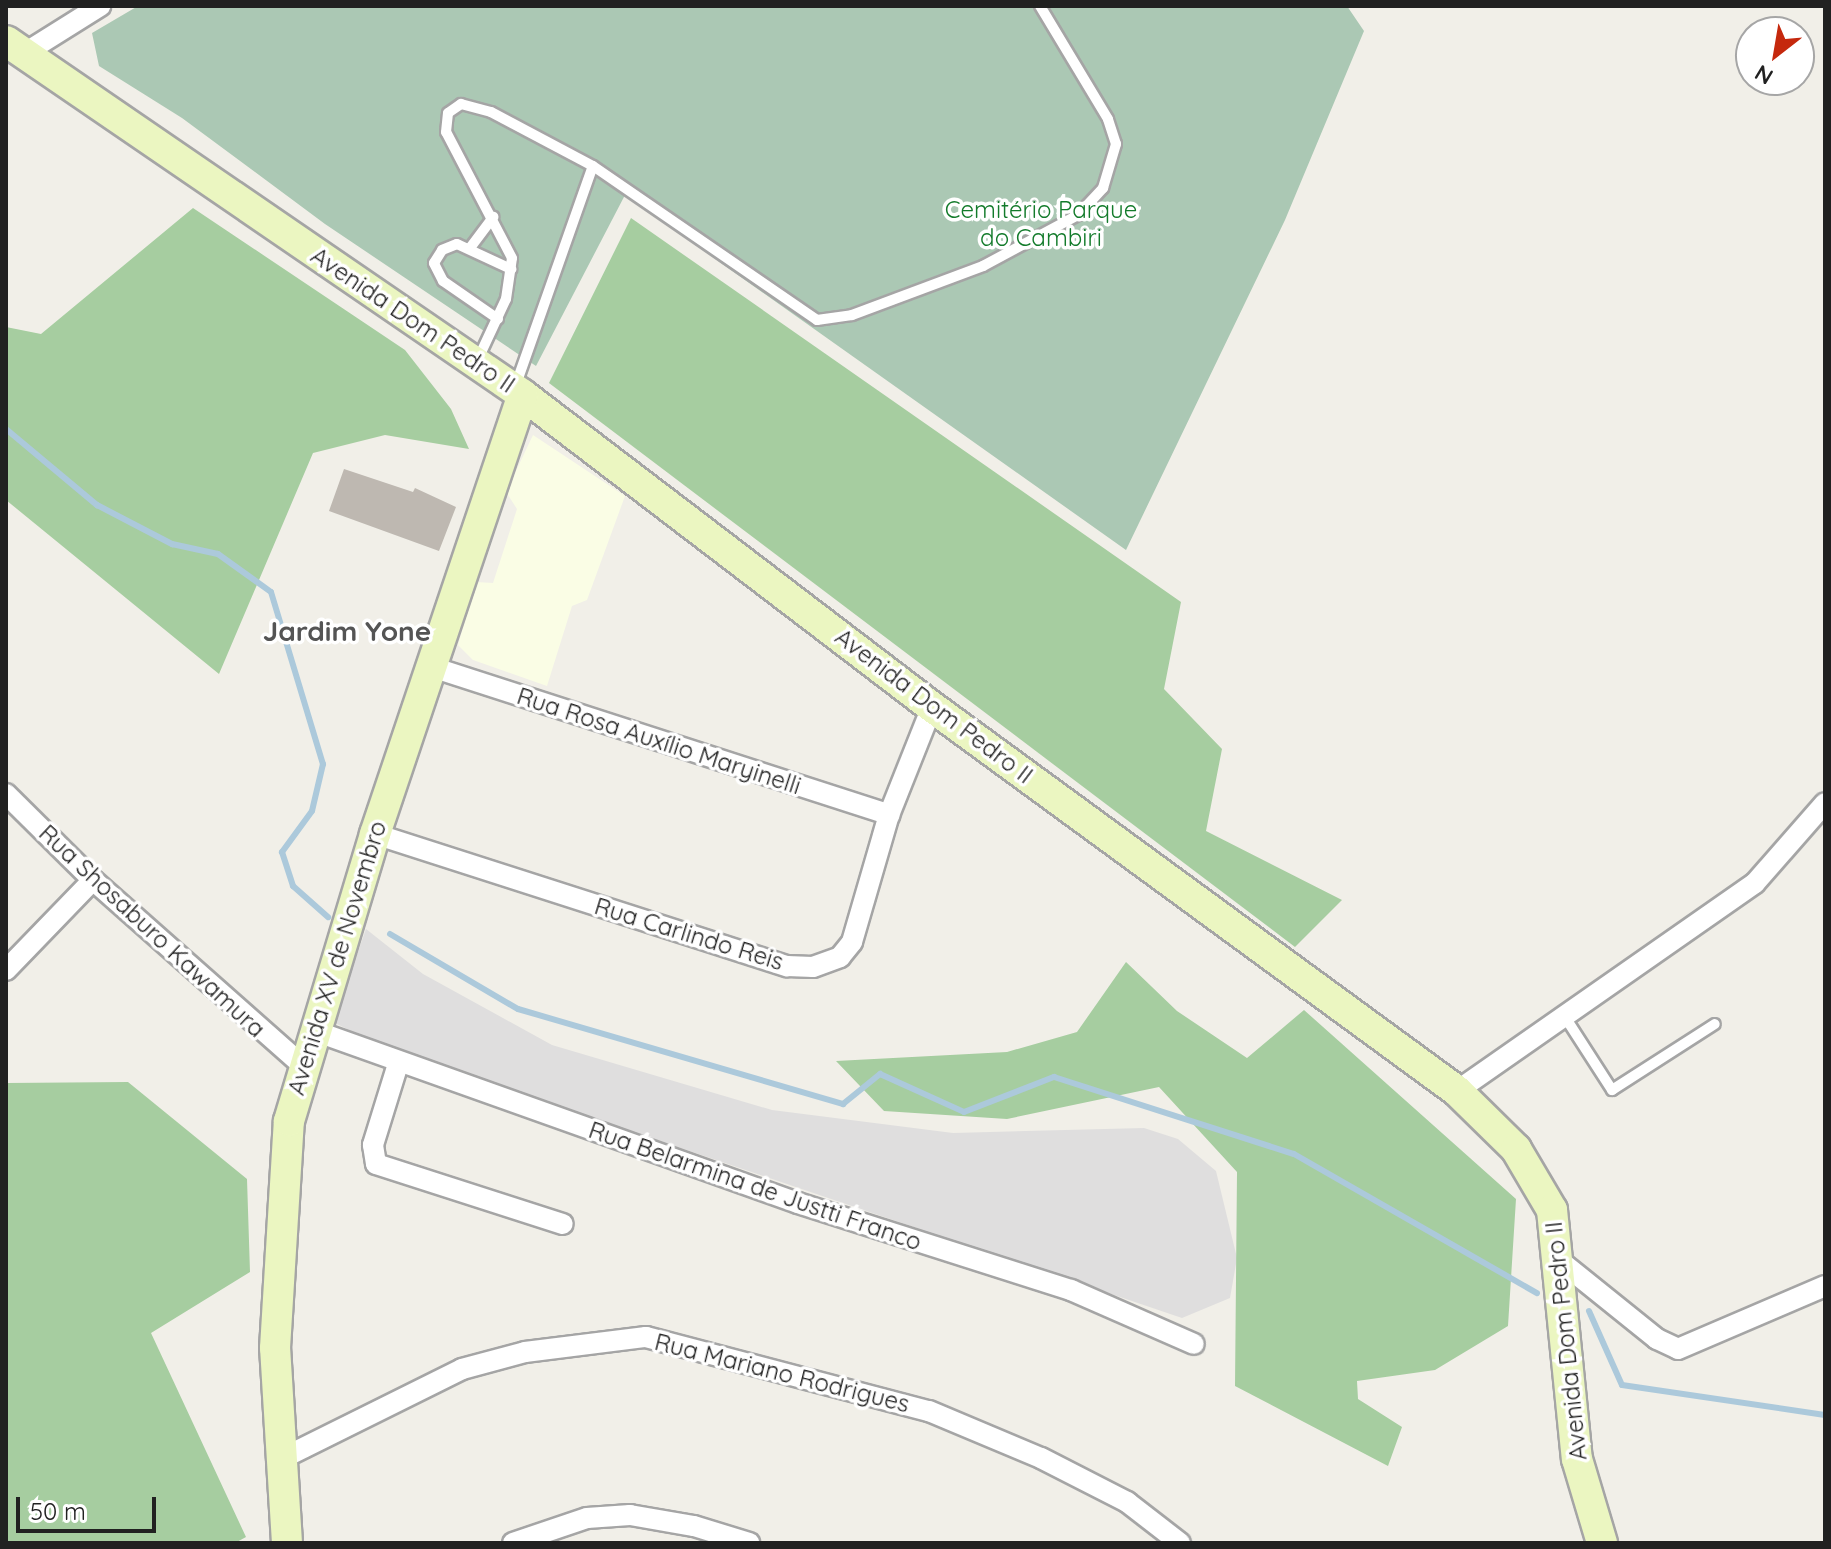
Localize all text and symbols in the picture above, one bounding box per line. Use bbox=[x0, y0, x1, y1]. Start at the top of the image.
north arrow bbox=[1735, 16, 1815, 96]
text: N bbox=[1750, 59, 1778, 91]
park label: Cemitério Parque do Cambiri bbox=[945, 196, 1137, 252]
street label: Avenida Dom Pedro II bbox=[305, 241, 521, 399]
district label: Jardim Yone bbox=[263, 614, 431, 648]
street label: Avenida Dom Pedro II bbox=[830, 622, 1038, 790]
street label: Rua Rosa Auxílio Maryinelli bbox=[513, 681, 805, 801]
street label: Avenida XV de Novembro bbox=[282, 818, 392, 1098]
street label: Rua Shosaburo Kawamura bbox=[33, 819, 271, 1043]
street label: Rua Carlindo Reis bbox=[591, 892, 787, 976]
street label: Rua Belarmina de Justti Franco bbox=[585, 1115, 925, 1257]
street label: Avenida Dom Pedro II bbox=[1539, 1220, 1593, 1462]
street label: Rua Mariano Rodrigues bbox=[652, 1327, 912, 1419]
scale bar bbox=[20, 1481, 160, 1531]
text: 50 m bbox=[30, 1496, 86, 1526]

